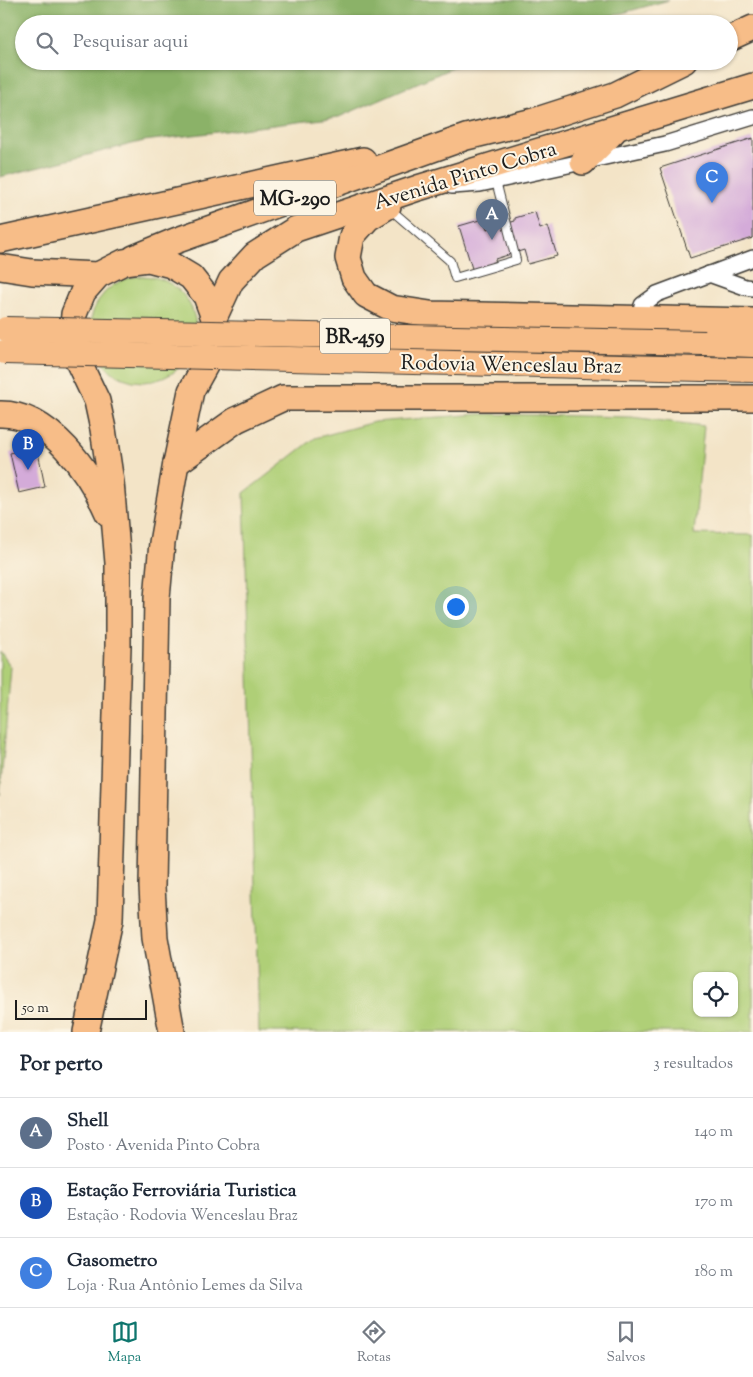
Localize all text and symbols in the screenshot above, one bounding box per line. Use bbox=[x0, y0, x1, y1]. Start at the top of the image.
search box bbox=[15, 15, 738, 70]
icon: search bbox=[33, 29, 61, 57]
text: Pesquisar aqui bbox=[73, 29, 188, 56]
street label: Avenida Pinto Cobra bbox=[371, 135, 559, 215]
pin: C bbox=[696, 162, 728, 203]
road number: MG-290 bbox=[254, 180, 336, 216]
pin: A bbox=[476, 199, 508, 240]
road number: BR-459 bbox=[320, 318, 390, 354]
street label: Rodovia Wenceslau Braz bbox=[400, 349, 622, 383]
pin: B bbox=[12, 429, 44, 470]
your location bbox=[443, 594, 469, 620]
map controls bbox=[693, 972, 738, 1017]
button: locate bbox=[693, 972, 738, 1017]
scale bar bbox=[15, 997, 148, 1020]
text: 50 m bbox=[22, 999, 49, 1019]
text: Por perto bbox=[20, 1050, 103, 1080]
text: 3 resultados bbox=[653, 1053, 733, 1076]
text: Shell bbox=[67, 1108, 109, 1135]
text: A bbox=[30, 1121, 43, 1144]
text: 140 m bbox=[695, 1121, 733, 1144]
text: Posto · Avenida Pinto Cobra bbox=[67, 1135, 260, 1158]
text: Estação Ferroviária Turistica bbox=[67, 1178, 297, 1205]
text: B bbox=[31, 1191, 41, 1214]
text: 170 m bbox=[695, 1191, 733, 1214]
text: Estação · Rodovia Wenceslau Braz bbox=[67, 1205, 298, 1228]
text: Gasometro bbox=[67, 1248, 157, 1275]
text: C bbox=[30, 1261, 42, 1284]
text: 180 m bbox=[694, 1261, 733, 1284]
text: Loja · Rua Antônio Lemes da Silva bbox=[67, 1275, 303, 1298]
tab: Mapa bbox=[108, 1318, 141, 1368]
tab: Rotas bbox=[357, 1318, 391, 1368]
tab: Salvos bbox=[607, 1318, 645, 1368]

